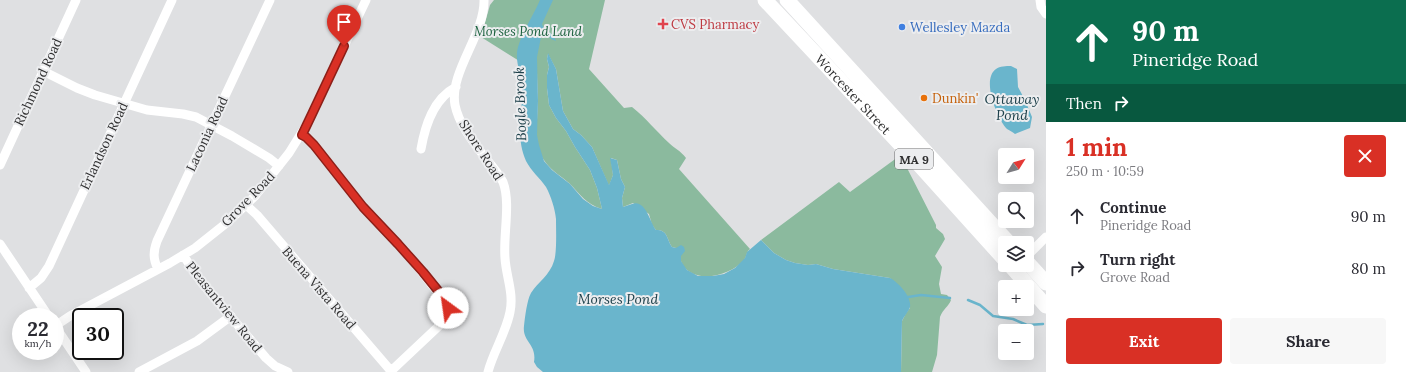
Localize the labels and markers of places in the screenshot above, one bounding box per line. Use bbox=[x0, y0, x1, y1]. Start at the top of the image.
pin bbox=[327, 5, 361, 46]
place label: CVS Pharmacy bbox=[671, 16, 759, 33]
marker: CVS Pharmacy bbox=[658, 19, 668, 29]
place label: Wellesley Mazda bbox=[910, 19, 1010, 36]
marker: Wellesley Mazda bbox=[897, 22, 907, 32]
place label: Dunkin' bbox=[932, 90, 978, 107]
marker: Dunkin' bbox=[919, 93, 929, 103]

